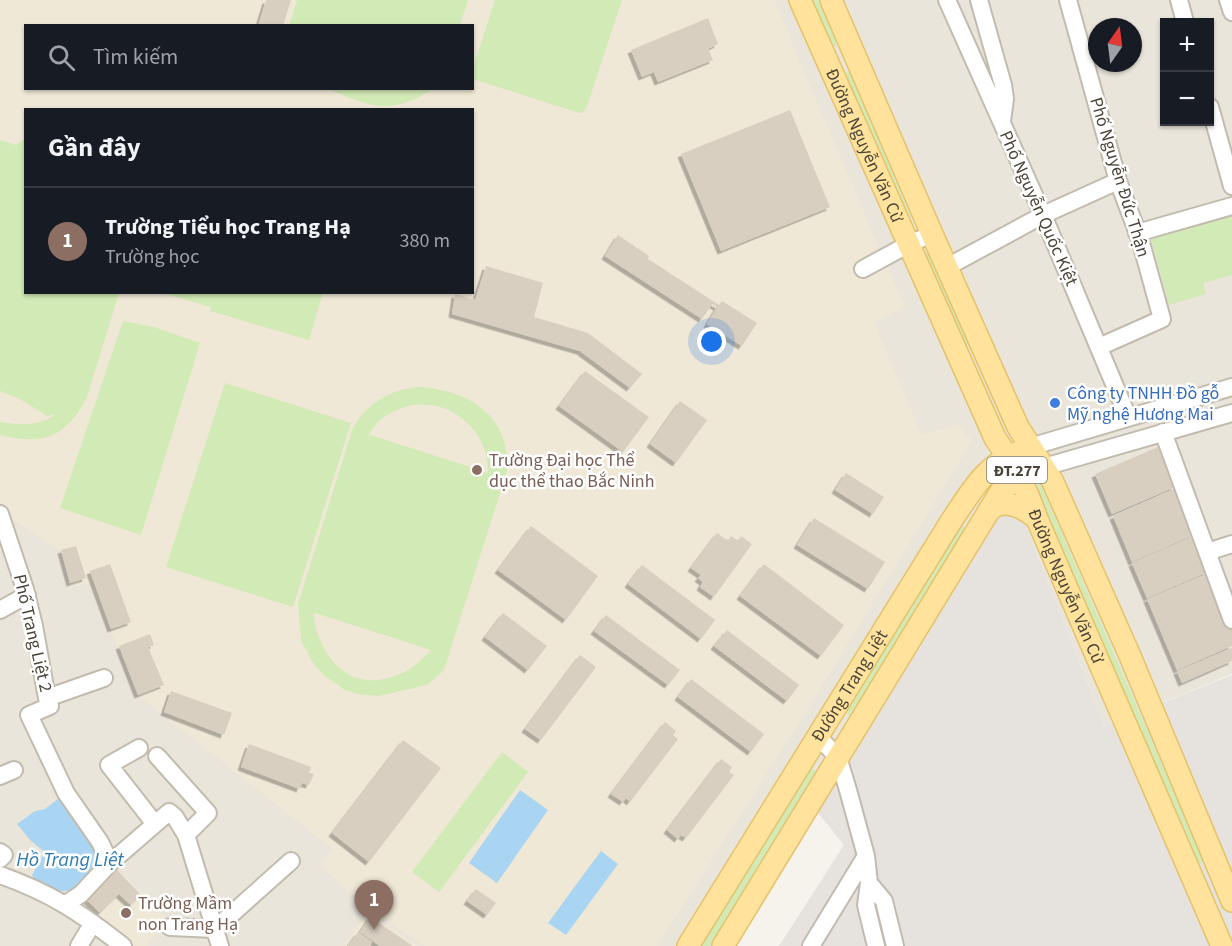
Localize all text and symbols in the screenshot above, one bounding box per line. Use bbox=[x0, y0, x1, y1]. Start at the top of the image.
north arrow bbox=[1088, 18, 1142, 72]
map controls bbox=[1160, 18, 1214, 126]
button: + bbox=[1160, 18, 1214, 72]
search box bbox=[24, 24, 474, 90]
icon: search bbox=[45, 41, 78, 74]
text: Tìm kiếm bbox=[93, 41, 178, 73]
street label: Đường Nguyễn Văn Cừ bbox=[819, 64, 910, 228]
button: − bbox=[1160, 72, 1214, 126]
street label: Phố Nguyễn Đức Thận bbox=[1083, 94, 1156, 260]
street label: Phố Nguyễn Quốc Kiệt bbox=[993, 127, 1084, 290]
text: Gần đây bbox=[48, 129, 141, 166]
text: Trường Tiểu học Trang Hạ bbox=[105, 211, 351, 243]
text: 1 bbox=[62, 227, 73, 255]
text: 380 m bbox=[400, 227, 450, 255]
text: Trường học bbox=[105, 243, 199, 271]
your location bbox=[697, 327, 726, 356]
place label: Công ty TNHH Đồ gỗ Mỹ nghệ Hương Mai bbox=[1067, 381, 1219, 427]
marker: Công ty TNHH Đồ gỗ Mỹ nghệ Hương Mai bbox=[1048, 396, 1062, 410]
place label: Trường Đại học Thể dục thể thao Bắc Ninh bbox=[489, 448, 654, 494]
road number: ĐT.277 bbox=[987, 457, 1047, 483]
marker: Trường Đại học Thể dục thể thao Bắc Ninh bbox=[470, 463, 484, 477]
street label: Đường Nguyễn Văn Cừ bbox=[1021, 505, 1111, 668]
street label: Phố Trang Liệt 2 bbox=[7, 572, 58, 694]
street label: Đường Trang Liệt bbox=[805, 625, 894, 747]
water label: Hồ Trang Liệt bbox=[16, 846, 124, 874]
pin: 1 bbox=[354, 880, 394, 930]
place label: Trường Mầm non Trang Hạ bbox=[138, 891, 238, 937]
marker: Trường Mầm non Trang Hạ bbox=[119, 906, 133, 920]

